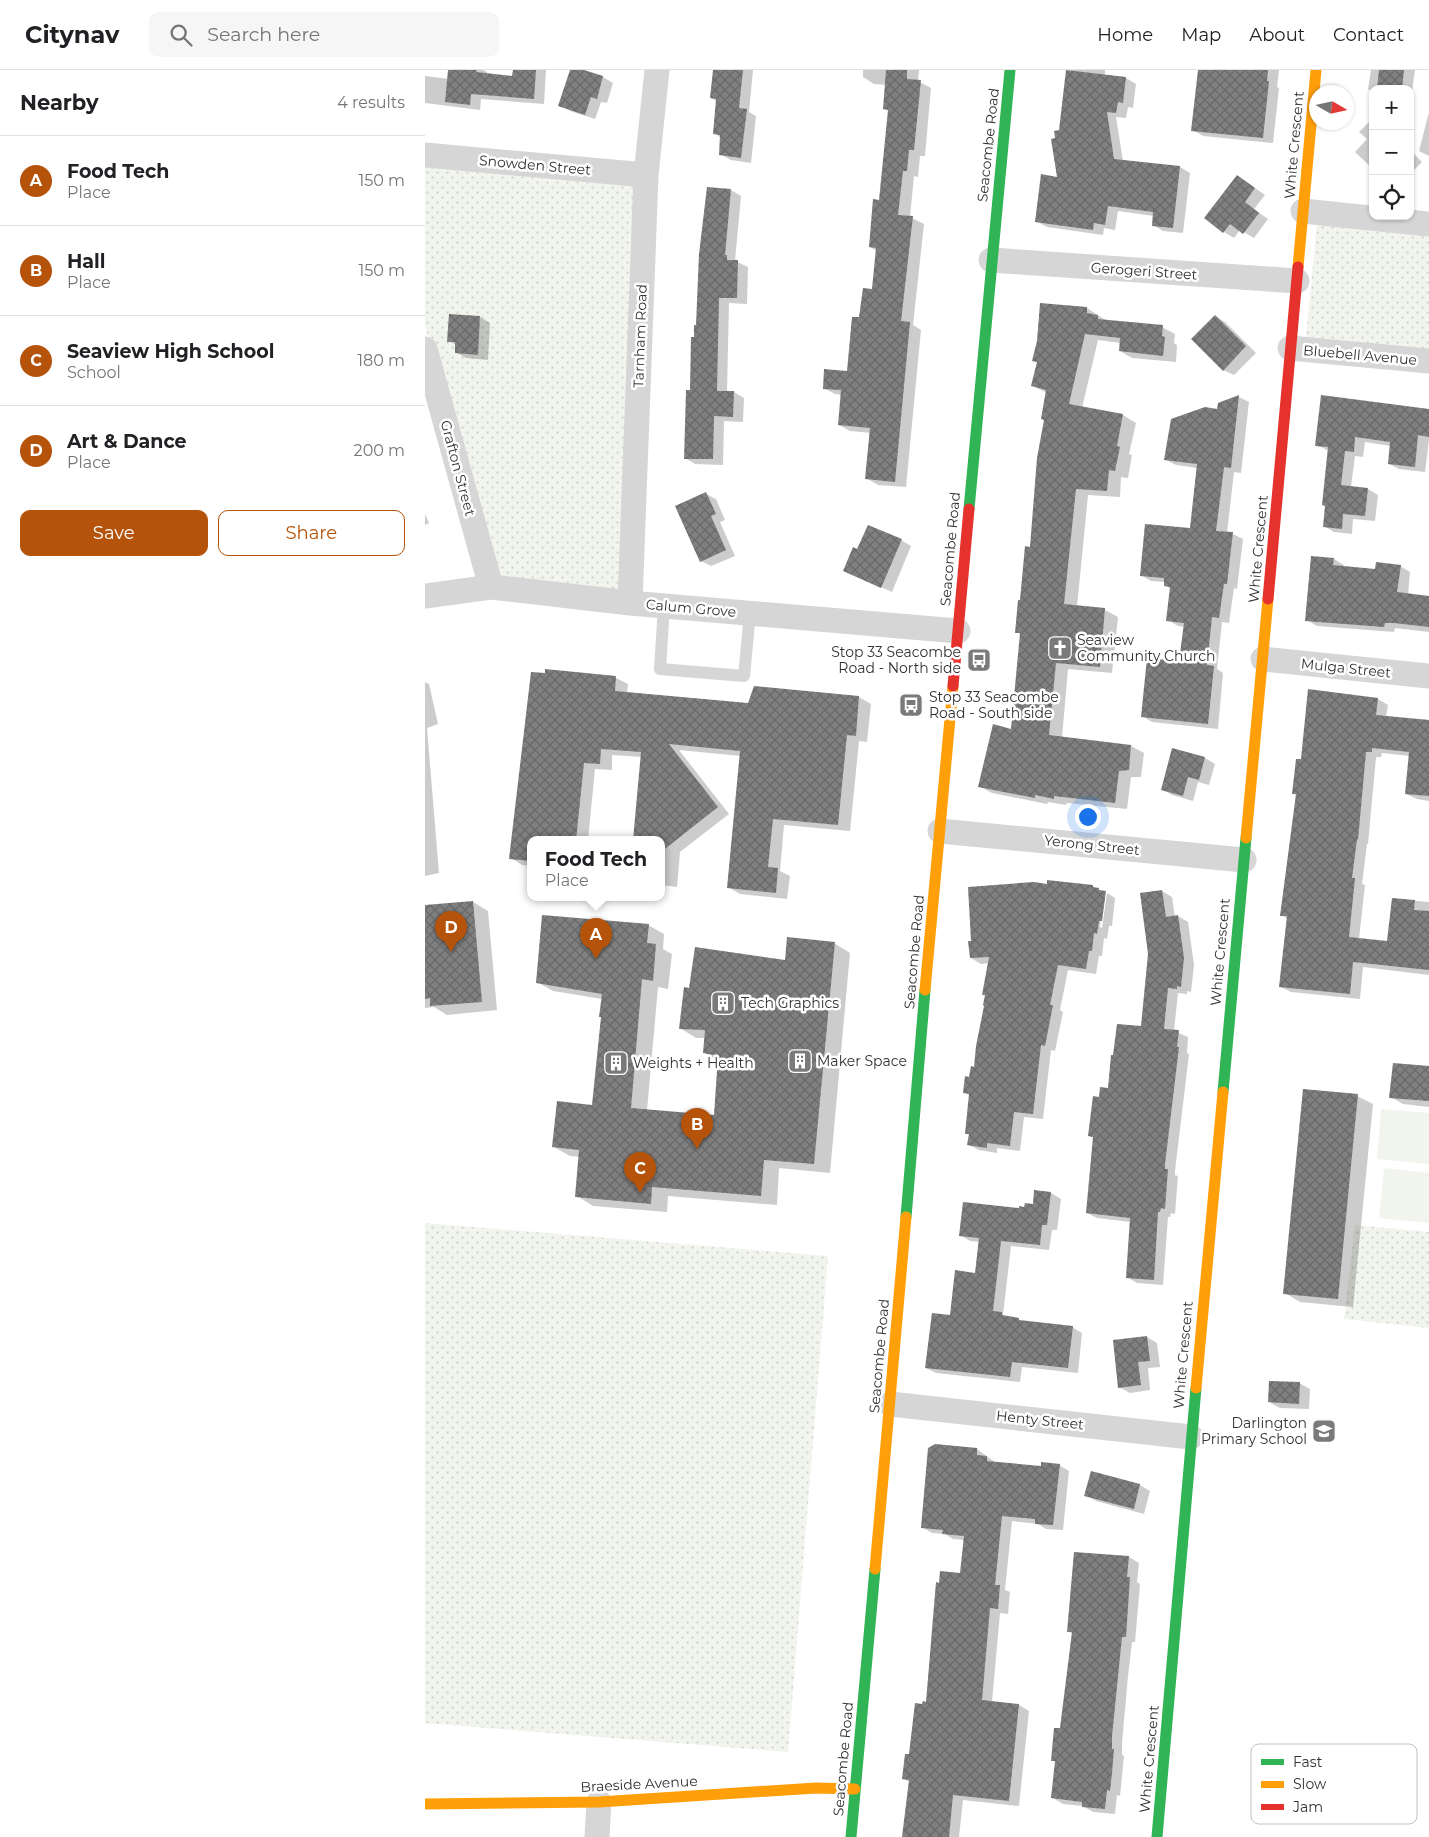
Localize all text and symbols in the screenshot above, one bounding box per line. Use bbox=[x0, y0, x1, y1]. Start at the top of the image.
search box bbox=[149, 12, 499, 57]
text: Citynav bbox=[25, 20, 119, 49]
icon: search bbox=[167, 21, 195, 49]
text: Search here bbox=[207, 23, 320, 46]
text: Home bbox=[1097, 24, 1153, 46]
text: Map bbox=[1181, 24, 1221, 46]
text: About bbox=[1249, 24, 1305, 46]
text: Contact bbox=[1333, 24, 1404, 46]
north arrow bbox=[1309, 85, 1354, 130]
map controls bbox=[1369, 85, 1414, 220]
button: + bbox=[1369, 85, 1414, 130]
street label: Seacombe Road bbox=[973, 87, 1003, 203]
text: Nearby bbox=[20, 90, 99, 115]
street label: White Crescent bbox=[1280, 90, 1308, 200]
text: 4 results bbox=[337, 93, 405, 112]
button: − bbox=[1369, 130, 1414, 175]
street label: Snowden Street bbox=[478, 151, 592, 179]
text: Food Tech bbox=[67, 160, 169, 183]
text: A bbox=[30, 171, 42, 190]
text: 150 m bbox=[358, 171, 405, 190]
button: locate bbox=[1369, 175, 1414, 220]
text: Place bbox=[67, 183, 111, 202]
text: Hall bbox=[67, 250, 106, 273]
street label: Gerogeri Street bbox=[1090, 258, 1198, 284]
text: B bbox=[30, 261, 42, 280]
text: 150 m bbox=[358, 261, 405, 280]
text: Place bbox=[67, 273, 111, 292]
street label: Tarnham Road bbox=[629, 284, 651, 388]
text: Seaview High School bbox=[67, 340, 274, 363]
street label: Bluebell Avenue bbox=[1302, 341, 1418, 369]
text: C bbox=[30, 351, 42, 370]
text: 180 m bbox=[357, 351, 405, 370]
text: School bbox=[67, 363, 121, 382]
street label: Grafton Street bbox=[437, 418, 480, 518]
text: Art & Dance bbox=[67, 430, 187, 453]
text: D bbox=[29, 441, 43, 460]
text: 200 m bbox=[354, 441, 405, 460]
text: Place bbox=[67, 453, 111, 472]
street label: Seacombe Road bbox=[936, 491, 964, 607]
street label: White Crescent bbox=[1244, 494, 1272, 604]
button: Save bbox=[20, 510, 208, 556]
button: Share bbox=[218, 510, 405, 556]
street label: Calum Grove bbox=[645, 595, 737, 621]
place label: Seaview Community Church bbox=[1077, 631, 1216, 665]
church icon: Seaview Community Church bbox=[1047, 635, 1073, 661]
place label: Stop 33 Seacombe Road - North side bbox=[831, 643, 961, 677]
bus stop icon: Stop 33 Seacombe Road - North side bbox=[966, 647, 992, 673]
street label: Mulga Street bbox=[1300, 654, 1392, 682]
place label: Stop 33 Seacombe Road - South side bbox=[929, 688, 1059, 722]
bus stop icon: Stop 33 Seacombe Road - South side bbox=[898, 692, 924, 718]
your location bbox=[1075, 804, 1101, 830]
street label: Yerong Street bbox=[1043, 831, 1141, 859]
popup bbox=[527, 836, 665, 901]
text: Food Tech bbox=[545, 848, 647, 871]
text: Place bbox=[545, 871, 589, 890]
street label: Seacombe Road bbox=[900, 894, 928, 1010]
street label: White Crescent bbox=[1206, 897, 1234, 1007]
pin: D bbox=[435, 911, 467, 952]
pin: A bbox=[580, 918, 612, 959]
building icon: Tech Graphics bbox=[710, 990, 736, 1016]
place label: Tech Graphics bbox=[741, 994, 839, 1012]
building icon: Maker Space bbox=[787, 1048, 813, 1074]
building icon: Weights + Health bbox=[603, 1050, 629, 1076]
place label: Maker Space bbox=[817, 1052, 907, 1070]
place label: Weights + Health bbox=[633, 1054, 754, 1072]
pin: B bbox=[681, 1108, 713, 1149]
pin: C bbox=[624, 1152, 656, 1193]
street label: Seacombe Road bbox=[865, 1298, 893, 1414]
street label: White Crescent bbox=[1169, 1300, 1197, 1410]
street label: Henty Street bbox=[995, 1406, 1085, 1434]
place label: Darlington Primary School bbox=[1201, 1414, 1307, 1448]
school or university icon: Darlington Primary School bbox=[1311, 1418, 1337, 1444]
street label: Seacombe Road bbox=[829, 1701, 857, 1817]
street label: White Crescent bbox=[1135, 1704, 1163, 1814]
legend bbox=[1251, 1744, 1417, 1824]
text: Fast bbox=[1293, 1753, 1323, 1771]
street label: Braeside Avenue bbox=[580, 1772, 698, 1796]
text: Slow bbox=[1293, 1775, 1327, 1793]
text: Jam bbox=[1292, 1798, 1323, 1816]

